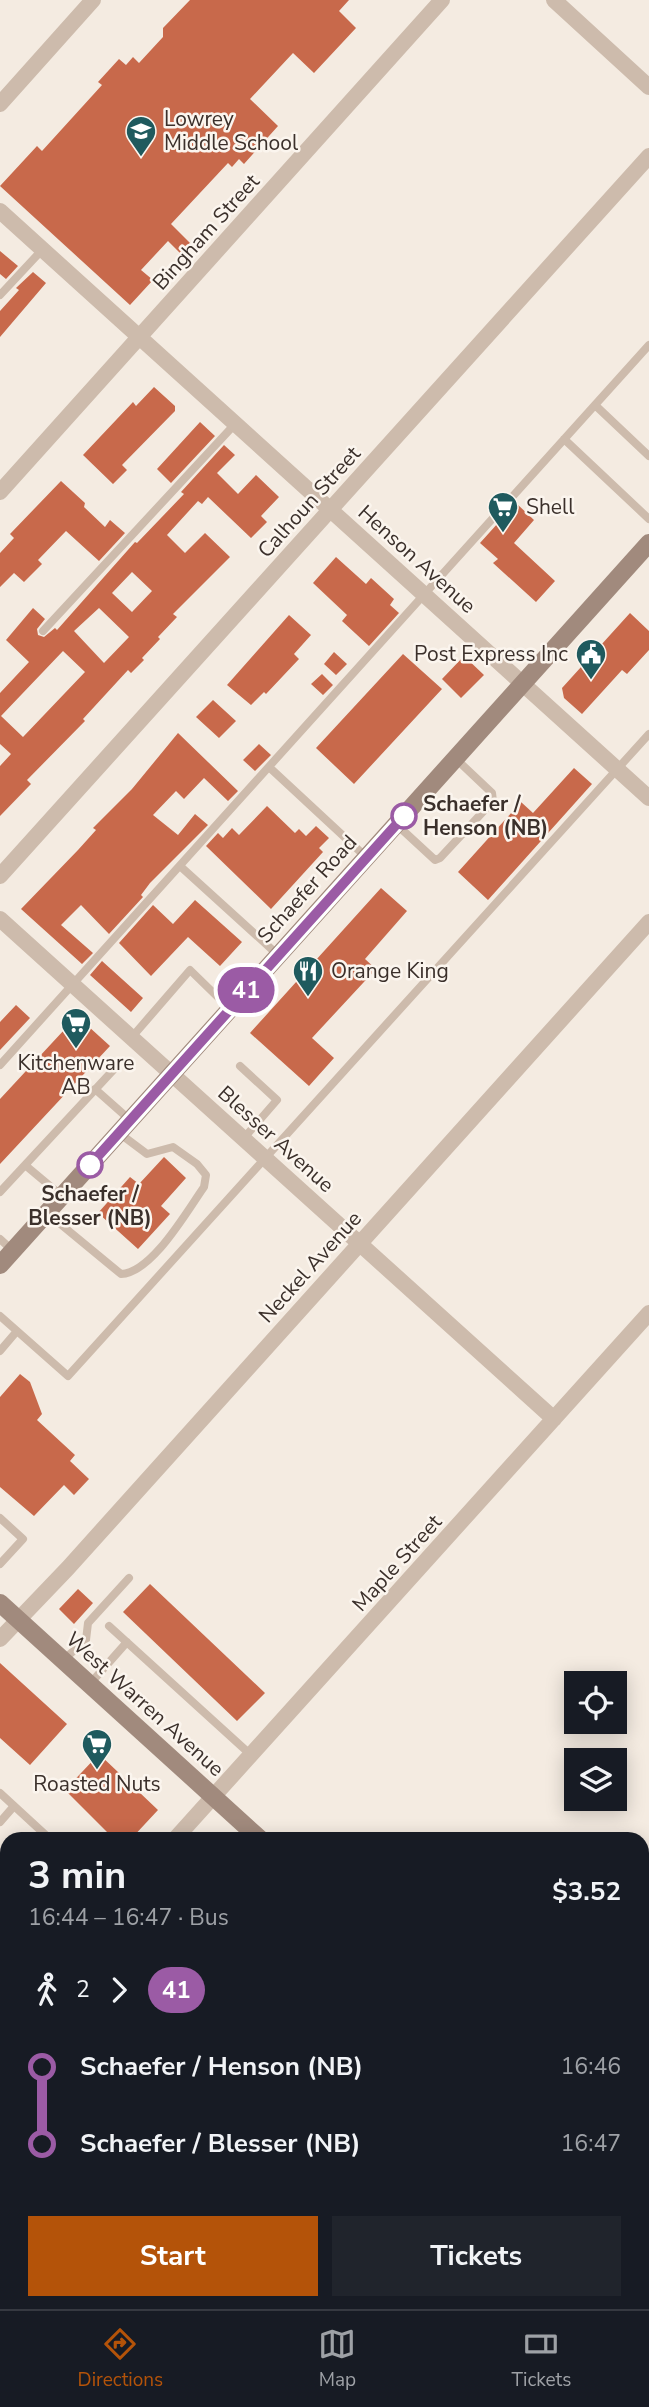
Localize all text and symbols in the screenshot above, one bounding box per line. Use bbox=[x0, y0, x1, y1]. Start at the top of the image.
place label: Lowrey Middle School bbox=[164, 105, 299, 157]
school or university icon: Lowrey Middle School bbox=[124, 114, 158, 158]
street label: Bingham Street bbox=[146, 168, 266, 296]
street label: Calhoun Street bbox=[251, 440, 367, 564]
supermarket icon: Shell bbox=[486, 490, 520, 534]
place label: Shell bbox=[526, 493, 575, 521]
street label: Henson Avenue bbox=[352, 499, 482, 619]
public building icon: Post Express Inc bbox=[574, 637, 608, 681]
place label: Post Express Inc bbox=[414, 640, 568, 668]
place label: Schaefer / Henson (NB) bbox=[423, 790, 548, 842]
marker: Schaefer / Henson (NB) bbox=[391, 803, 417, 829]
street label: Schaefer Road bbox=[251, 829, 363, 949]
restaurant icon: Orange King bbox=[291, 954, 325, 998]
place label: Orange King bbox=[331, 957, 449, 985]
line badge: 41 bbox=[215, 967, 278, 1013]
text: 41 bbox=[232, 974, 260, 1006]
supermarket icon: Kitchenware AB bbox=[59, 1006, 93, 1050]
place label: Kitchenware AB bbox=[17, 1049, 135, 1101]
street label: Blesser Avenue bbox=[212, 1079, 340, 1199]
marker: Schaefer / Blesser (NB) bbox=[77, 1152, 103, 1178]
place label: Schaefer / Blesser (NB) bbox=[28, 1180, 152, 1232]
street label: Neckel Avenue bbox=[252, 1205, 368, 1329]
street label: Maple Street bbox=[346, 1508, 448, 1617]
street label: West Warren Avenue bbox=[60, 1625, 230, 1783]
map controls bbox=[564, 1671, 627, 1811]
button: locate bbox=[564, 1671, 627, 1734]
supermarket icon: Roasted Nuts bbox=[80, 1727, 114, 1771]
button: layers bbox=[564, 1748, 627, 1811]
place label: Roasted Nuts bbox=[33, 1770, 161, 1798]
text: 3 min bbox=[28, 1850, 126, 1901]
text: $3.52 bbox=[552, 1874, 621, 1909]
text: 16:44 – 16:47 · Bus bbox=[28, 1902, 229, 1933]
icon: walk bbox=[28, 1971, 66, 2009]
icon: forward bbox=[100, 1971, 138, 2009]
text: 2 bbox=[76, 1974, 90, 2005]
text: 41 bbox=[162, 1974, 191, 2006]
text: Schaefer / Henson (NB) bbox=[80, 2049, 363, 2084]
text: 16:46 bbox=[561, 2051, 621, 2082]
text: Schaefer / Blesser (NB) bbox=[80, 2126, 361, 2161]
text: 16:47 bbox=[561, 2128, 621, 2159]
button: Start bbox=[28, 2216, 318, 2296]
button: Tickets bbox=[332, 2216, 621, 2296]
tab: Directions bbox=[78, 2325, 163, 2393]
tab: Map bbox=[318, 2325, 356, 2393]
tab: Tickets bbox=[512, 2325, 571, 2393]

